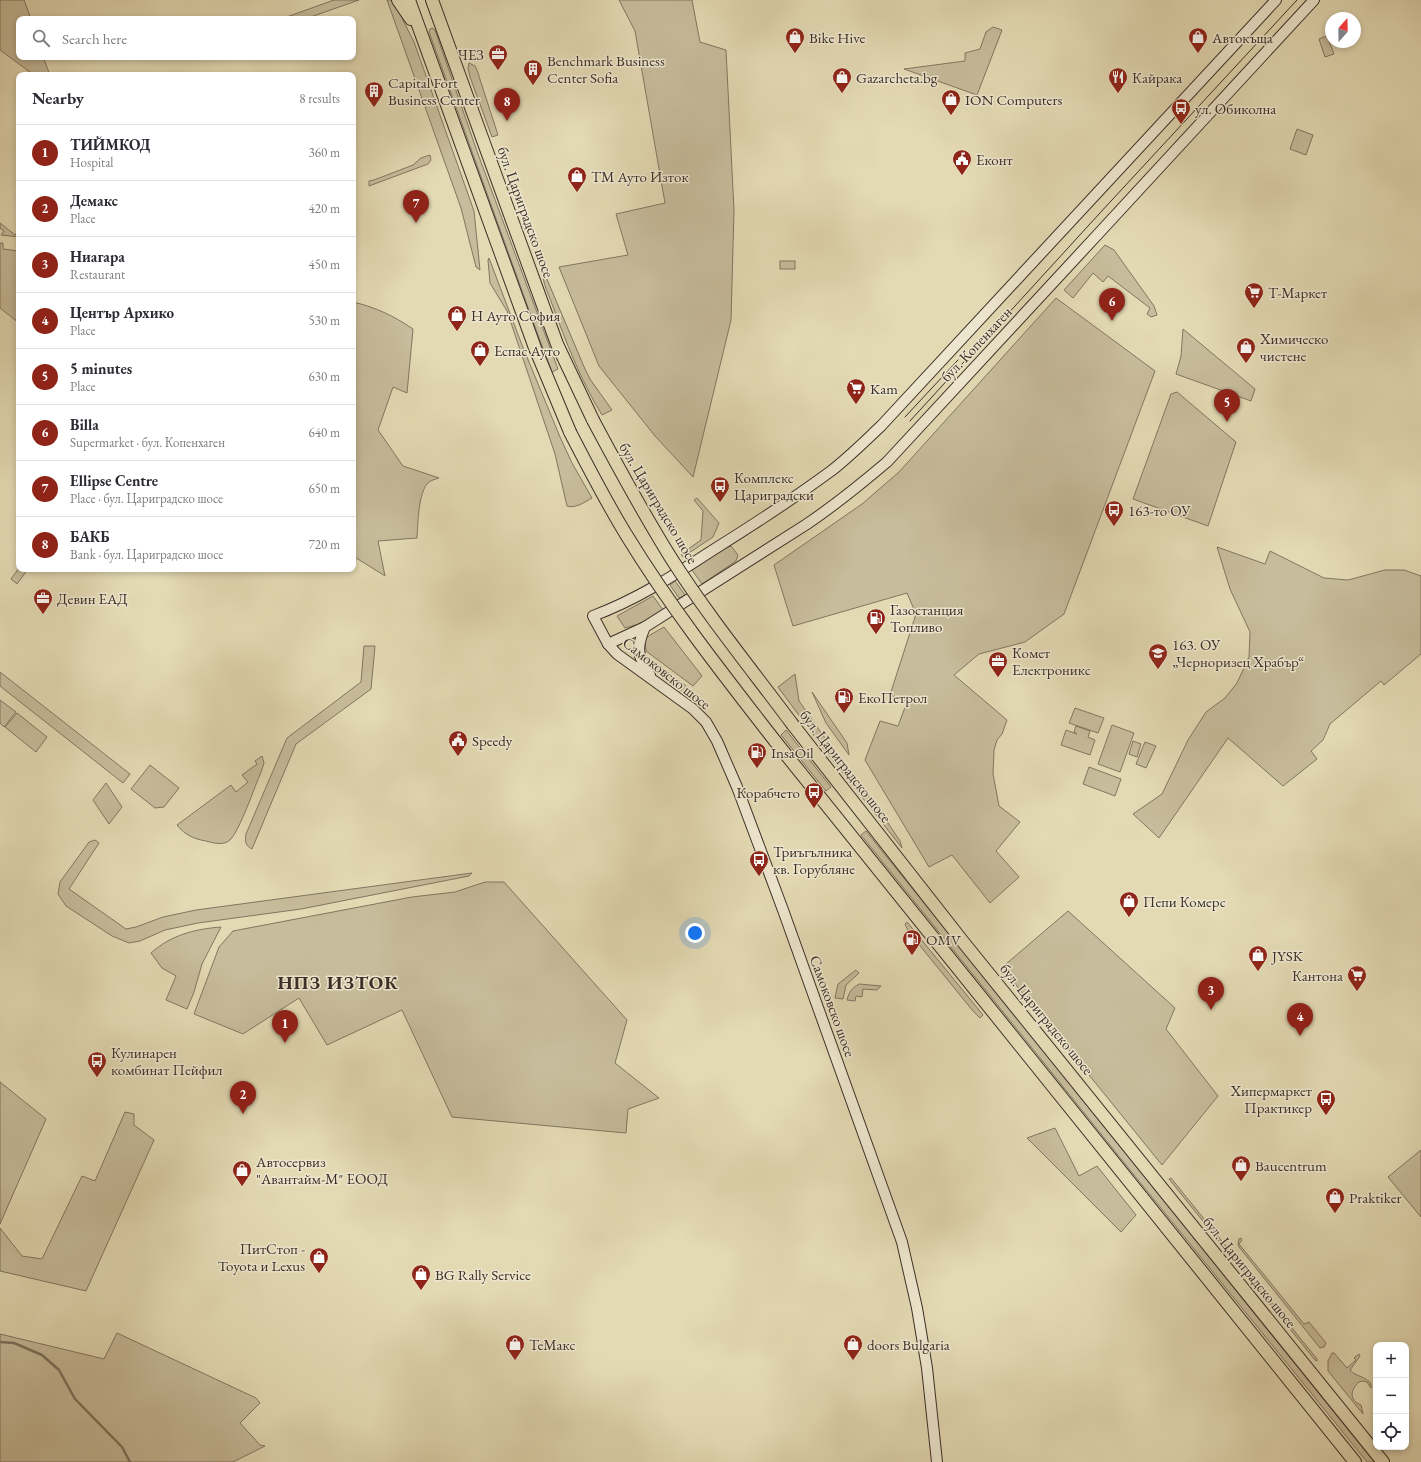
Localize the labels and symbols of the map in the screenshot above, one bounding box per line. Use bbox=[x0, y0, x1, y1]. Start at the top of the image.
north arrow bbox=[1325, 12, 1361, 48]
shop icon: Bike Hive bbox=[784, 26, 806, 54]
shop icon: Автокъща bbox=[1187, 26, 1209, 54]
place label: Bike Hive bbox=[809, 28, 865, 47]
place label: Автокъща bbox=[1211, 28, 1273, 47]
office icon: ЧЕЗ bbox=[487, 43, 509, 71]
place label: ЧЕЗ bbox=[458, 45, 484, 64]
place label: Benchmark Business Center Sofia bbox=[547, 51, 665, 87]
building icon: Benchmark Business Center Sofia bbox=[522, 58, 544, 86]
shop icon: Gazarcheta.bg bbox=[831, 66, 853, 94]
restaurant icon: Кайрака bbox=[1107, 66, 1129, 94]
place label: Gazarcheta.bg bbox=[856, 68, 938, 87]
place label: Кайрака bbox=[1132, 68, 1182, 87]
place label: Capital Fort Business Center bbox=[388, 73, 480, 109]
building icon: Capital Fort Business Center bbox=[363, 80, 385, 108]
pin: 8 bbox=[494, 88, 520, 121]
shop icon: ION Computers bbox=[940, 88, 962, 116]
place label: ION Computers bbox=[965, 90, 1062, 109]
bus stop icon: ул. Обиколна bbox=[1170, 97, 1192, 125]
place label: ул. Обиколна bbox=[1195, 99, 1276, 118]
street label: бул. Цариградско шосе bbox=[493, 144, 559, 280]
public building icon: Еконт bbox=[951, 148, 973, 176]
place label: Еконт bbox=[976, 150, 1013, 169]
shop icon: ТМ Ауто Изток bbox=[566, 165, 588, 193]
place label: ТМ Ауто Изток bbox=[591, 167, 689, 186]
pin: 7 bbox=[403, 190, 429, 223]
supermarket icon: Т-Маркет bbox=[1243, 281, 1265, 309]
place label: Т-Маркет bbox=[1268, 283, 1327, 302]
pin: 6 bbox=[1099, 288, 1125, 321]
street label: бул. Копенхаген bbox=[936, 302, 1016, 386]
shop icon: Н Ауто София bbox=[446, 304, 468, 332]
place label: Н Ауто София bbox=[471, 306, 560, 325]
place label: Химическо чистене bbox=[1259, 329, 1328, 365]
shop icon: Химическо чистене bbox=[1235, 336, 1257, 364]
shop icon: Еспас Ауто bbox=[469, 339, 491, 367]
place label: Еспас Ауто bbox=[494, 341, 560, 360]
supermarket icon: Kam bbox=[845, 377, 867, 405]
place label: Kam bbox=[870, 379, 898, 398]
pin: 5 bbox=[1214, 389, 1240, 422]
street label: бул. Цариградско шосе bbox=[615, 439, 703, 567]
place label: Комплекс Цариградски bbox=[734, 468, 814, 504]
bus stop icon: Комплекс Цариградски bbox=[709, 475, 731, 503]
bus stop icon: 163-то ОУ bbox=[1103, 499, 1125, 527]
place label: 163-то ОУ bbox=[1128, 501, 1191, 520]
office icon: Девин ЕАД bbox=[32, 587, 54, 615]
place label: Девин ЕАД bbox=[57, 589, 128, 608]
place label: Газостанция Топливо bbox=[890, 600, 964, 636]
fuel station icon: Газостанция Топливо bbox=[865, 607, 887, 635]
street label: Самоковско шосе bbox=[619, 633, 715, 713]
place label: 163. ОУ „Черноризец Храбър“ bbox=[1172, 635, 1304, 671]
school or university icon: 163. ОУ „Черноризец Храбър“ bbox=[1147, 642, 1169, 670]
place label: Комет Електроникс bbox=[1012, 643, 1091, 679]
office icon: Комет Електроникс bbox=[987, 650, 1009, 678]
fuel station icon: ЕкоПетрол bbox=[833, 686, 855, 714]
place label: ЕкоПетрол bbox=[858, 688, 927, 707]
street label: бул. Цариградско шосе bbox=[796, 706, 896, 826]
public building icon: Speedy bbox=[447, 729, 469, 757]
place label: Speedy bbox=[472, 731, 513, 750]
fuel station icon: InsaOil bbox=[746, 741, 768, 769]
place label: InsaOil bbox=[771, 743, 814, 762]
bus stop icon: Корабчето bbox=[803, 781, 825, 809]
place label: Корабчето bbox=[736, 783, 800, 802]
place label: Триъгълника кв. Горубляне bbox=[773, 842, 855, 878]
bus stop icon: Триъгълника кв. Горубляне bbox=[748, 849, 770, 877]
shop icon: Пепи Комерс bbox=[1118, 890, 1140, 918]
place label: Пепи Комерс bbox=[1143, 892, 1226, 911]
your location bbox=[685, 923, 705, 943]
fuel station icon: OMV bbox=[901, 928, 923, 956]
place label: OMV bbox=[926, 930, 962, 949]
shop icon: JYSK bbox=[1247, 944, 1269, 972]
place label: JYSK bbox=[1270, 946, 1304, 965]
street label: Самоковско шосе bbox=[806, 953, 860, 1060]
street label: бул. Цариградско шосе bbox=[996, 959, 1098, 1079]
supermarket icon: Кантона bbox=[1346, 964, 1368, 992]
place label: Кантона bbox=[1292, 966, 1343, 985]
district label: НПЗ ИЗТОК bbox=[277, 970, 399, 995]
pin: 3 bbox=[1198, 977, 1224, 1010]
pin: 4 bbox=[1287, 1003, 1313, 1036]
pin: 1 bbox=[272, 1010, 298, 1043]
place label: Кулинарен комбинат Пейфил bbox=[111, 1043, 223, 1079]
bus stop icon: Кулинарен комбинат Пейфил bbox=[86, 1050, 108, 1078]
pin: 2 bbox=[230, 1081, 256, 1114]
place label: Хипермаркет Практикер bbox=[1229, 1081, 1312, 1117]
bus stop icon: Хипермаркет Практикер bbox=[1315, 1088, 1337, 1116]
place label: Автосервиз "Авантайм-М" ЕООД bbox=[255, 1152, 388, 1188]
shop icon: Baucentrum bbox=[1230, 1154, 1252, 1182]
place label: Baucentrum bbox=[1255, 1156, 1327, 1175]
shop icon: Автосервиз "Авантайм-М" ЕООД bbox=[231, 1159, 253, 1187]
shop icon: Praktiker bbox=[1324, 1186, 1346, 1214]
place label: Praktiker bbox=[1349, 1188, 1402, 1207]
street label: бул. Цариградско шосе bbox=[1199, 1212, 1301, 1332]
place label: ПитСтоп - Toyota и Lexus bbox=[218, 1239, 305, 1275]
shop icon: ПитСтоп - Toyota и Lexus bbox=[308, 1246, 330, 1274]
shop icon: BG Rally Service bbox=[410, 1263, 432, 1291]
place label: BG Rally Service bbox=[435, 1265, 531, 1284]
shop icon: ТеМакс bbox=[504, 1333, 526, 1361]
shop icon: doors Bulgaria bbox=[842, 1333, 864, 1361]
place label: ТеМакс bbox=[529, 1335, 576, 1354]
place label: doors Bulgaria bbox=[867, 1335, 950, 1354]

